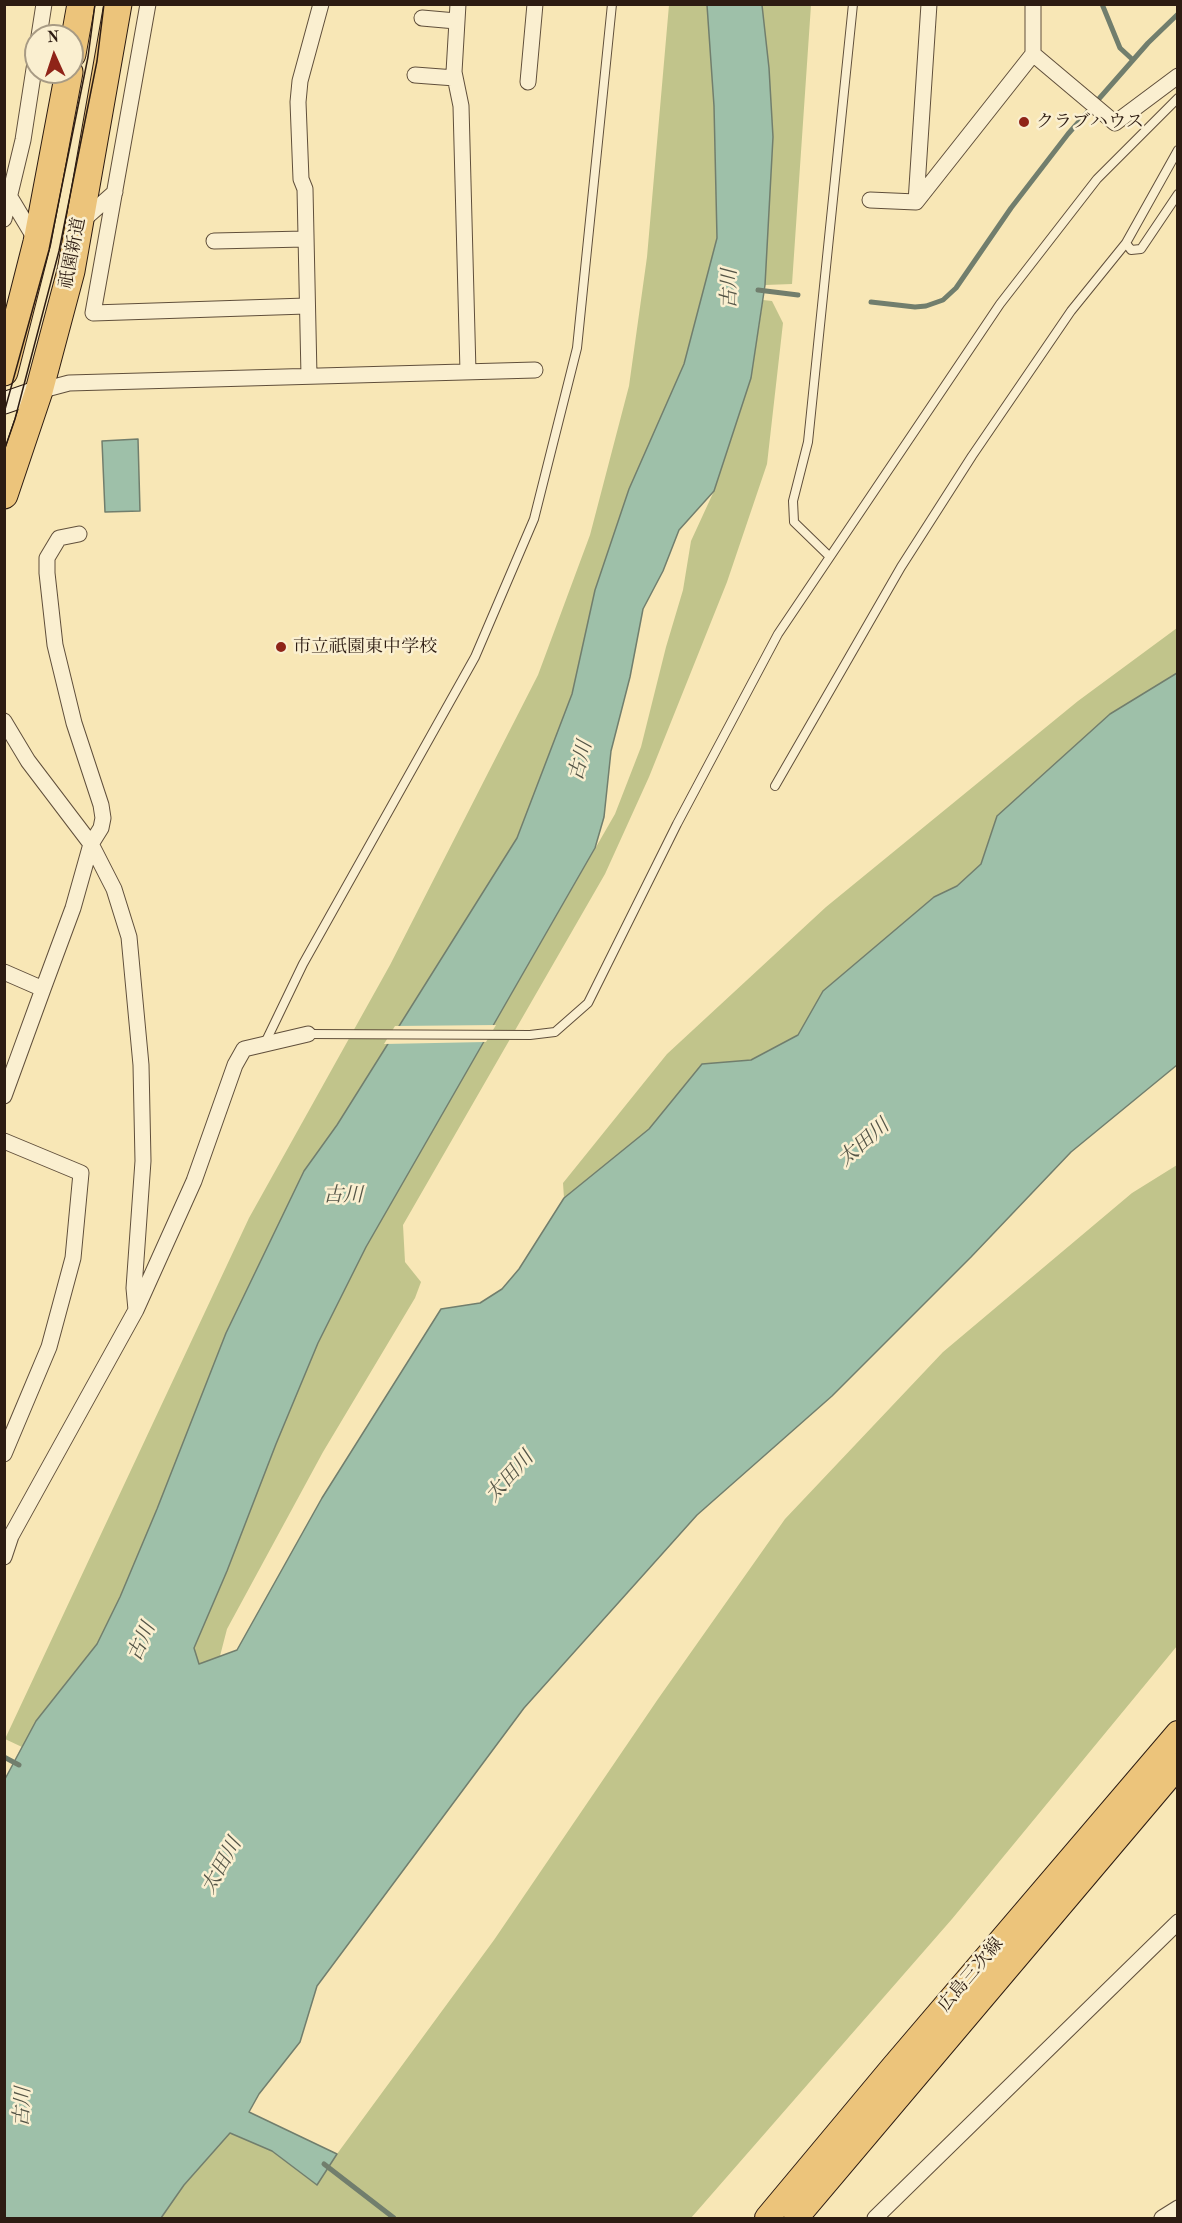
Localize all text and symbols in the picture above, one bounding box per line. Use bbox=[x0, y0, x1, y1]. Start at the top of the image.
north arrow bbox=[24, 24, 84, 84]
text: N bbox=[47, 30, 60, 46]
place label: クラブハウス bbox=[1036, 111, 1144, 133]
marker: クラブハウス bbox=[1017, 115, 1031, 129]
street label: 祇園新道 bbox=[56, 216, 90, 290]
water label: 古川 bbox=[718, 269, 742, 309]
place label: 市立祇園東中学校 bbox=[293, 636, 437, 658]
marker: 市立祇園東中学校 bbox=[274, 640, 288, 654]
water label: 古川 bbox=[564, 739, 598, 783]
water label: 太田川 bbox=[833, 1114, 895, 1172]
water label: 古川 bbox=[323, 1184, 363, 1208]
water label: 太田川 bbox=[481, 1447, 539, 1507]
water label: 古川 bbox=[123, 1619, 161, 1665]
water label: 太田川 bbox=[197, 1834, 247, 1898]
street label: 広島三次線 bbox=[934, 1934, 1008, 2016]
water label: 古川 bbox=[10, 2086, 36, 2128]

